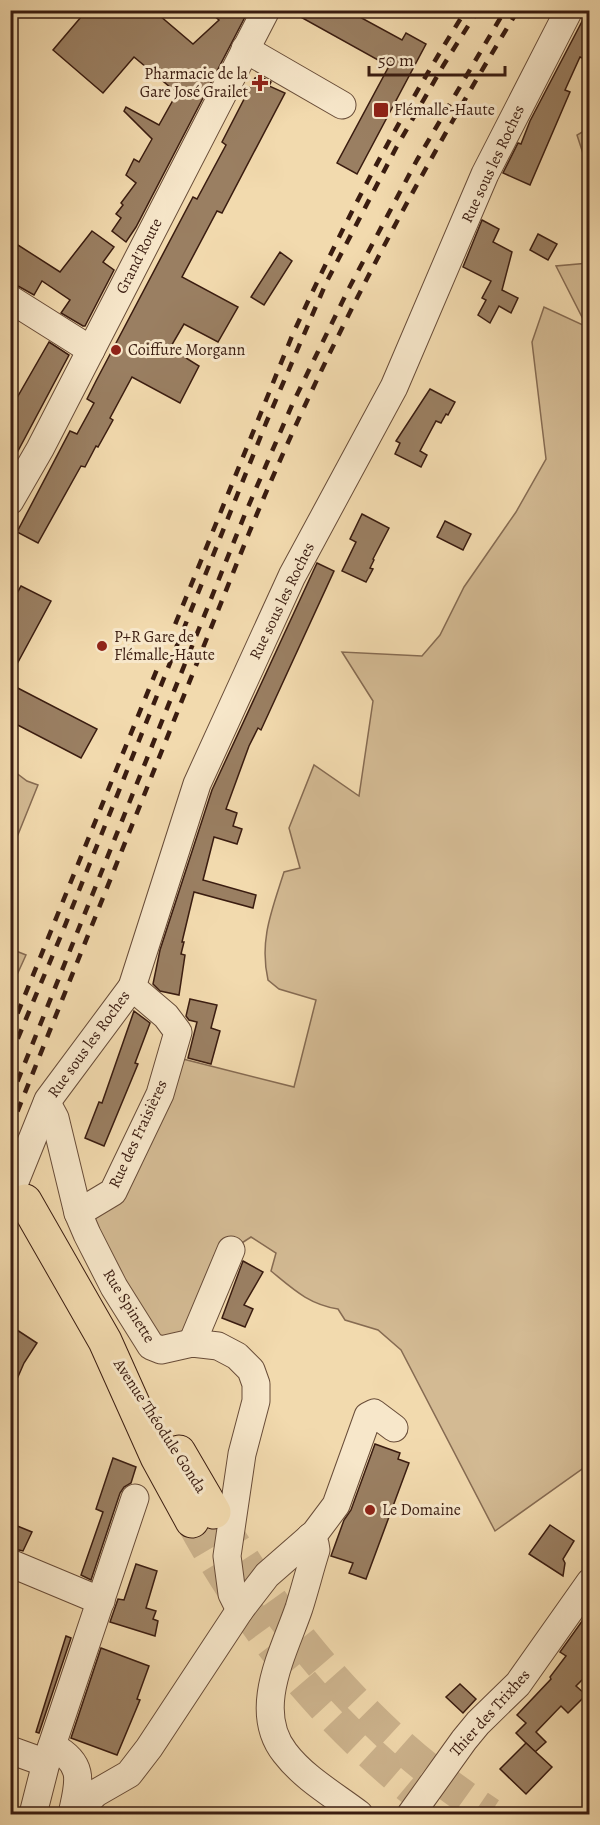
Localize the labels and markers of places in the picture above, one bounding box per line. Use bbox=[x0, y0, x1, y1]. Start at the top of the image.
place label: Pharmacie de la Gare José Grailet bbox=[140, 63, 249, 103]
marker: Pharmacie de la Gare José Grailet bbox=[253, 76, 267, 90]
place label: Flémalle-Haute bbox=[394, 99, 495, 121]
marker: Flémalle-Haute bbox=[372, 101, 390, 119]
place label: Coiffure Morgann bbox=[128, 339, 246, 361]
marker: Coiffure Morgann bbox=[109, 343, 123, 357]
place label: P+R Gare de Flémalle-Haute bbox=[114, 626, 215, 666]
marker: P+R Gare de Flémalle-Haute bbox=[95, 639, 109, 653]
place label: Le Domaine bbox=[382, 1499, 461, 1521]
marker: Le Domaine bbox=[363, 1503, 377, 1517]

